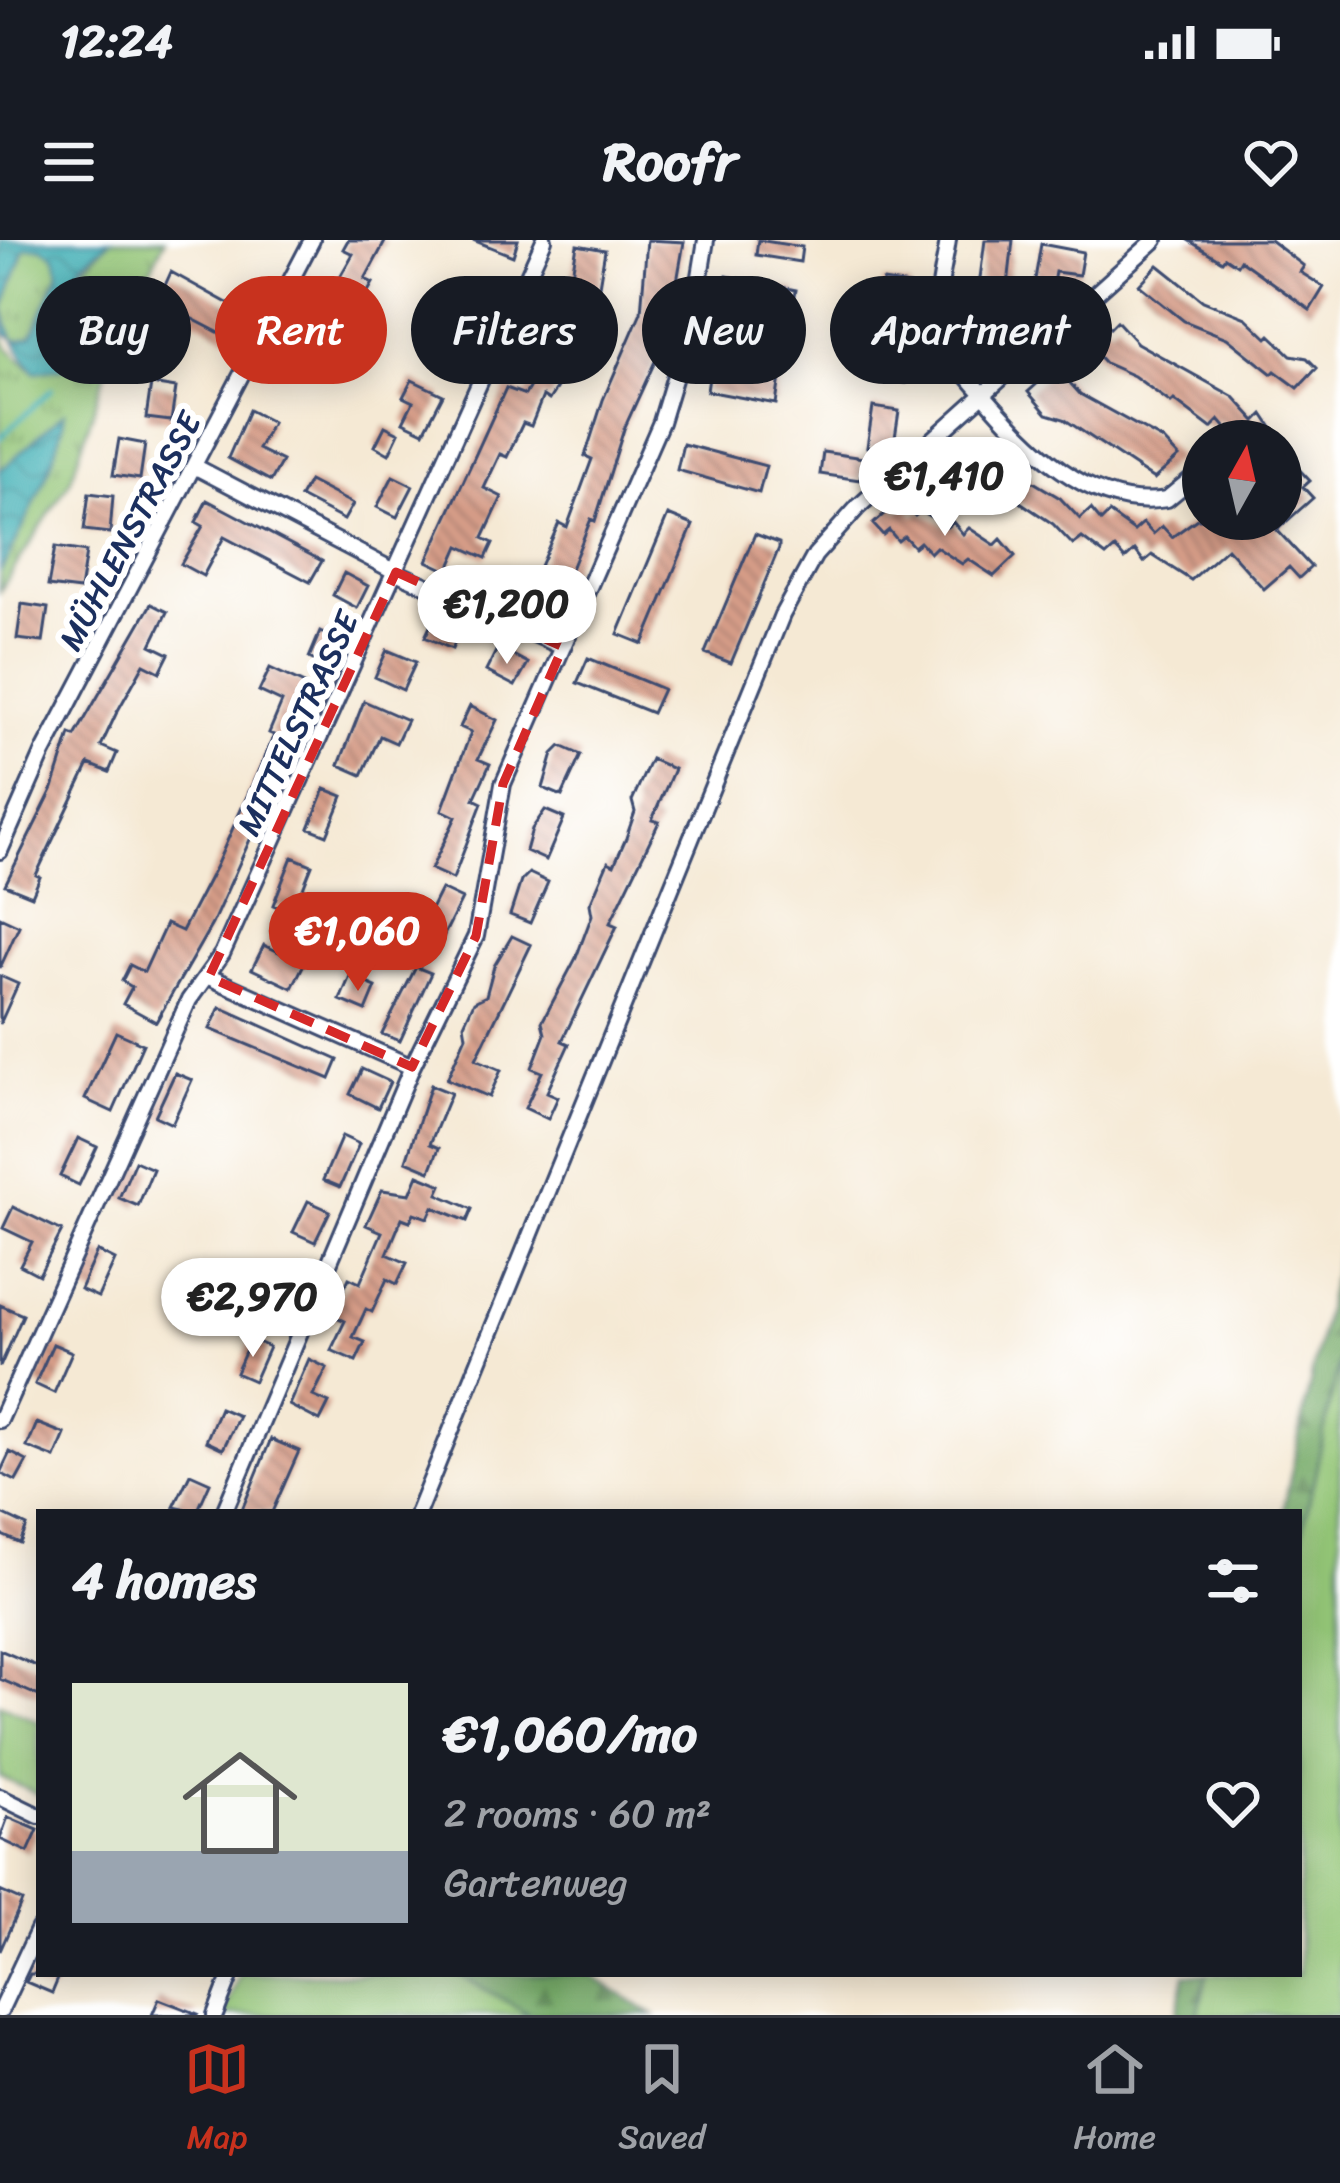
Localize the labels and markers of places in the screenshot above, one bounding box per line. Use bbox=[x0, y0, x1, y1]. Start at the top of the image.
pin: €1,410 bbox=[847, 437, 1043, 539]
pin: €1,200 bbox=[409, 565, 605, 667]
pin: €1,060 bbox=[260, 892, 456, 994]
pin: €2,970 bbox=[155, 1258, 351, 1360]

